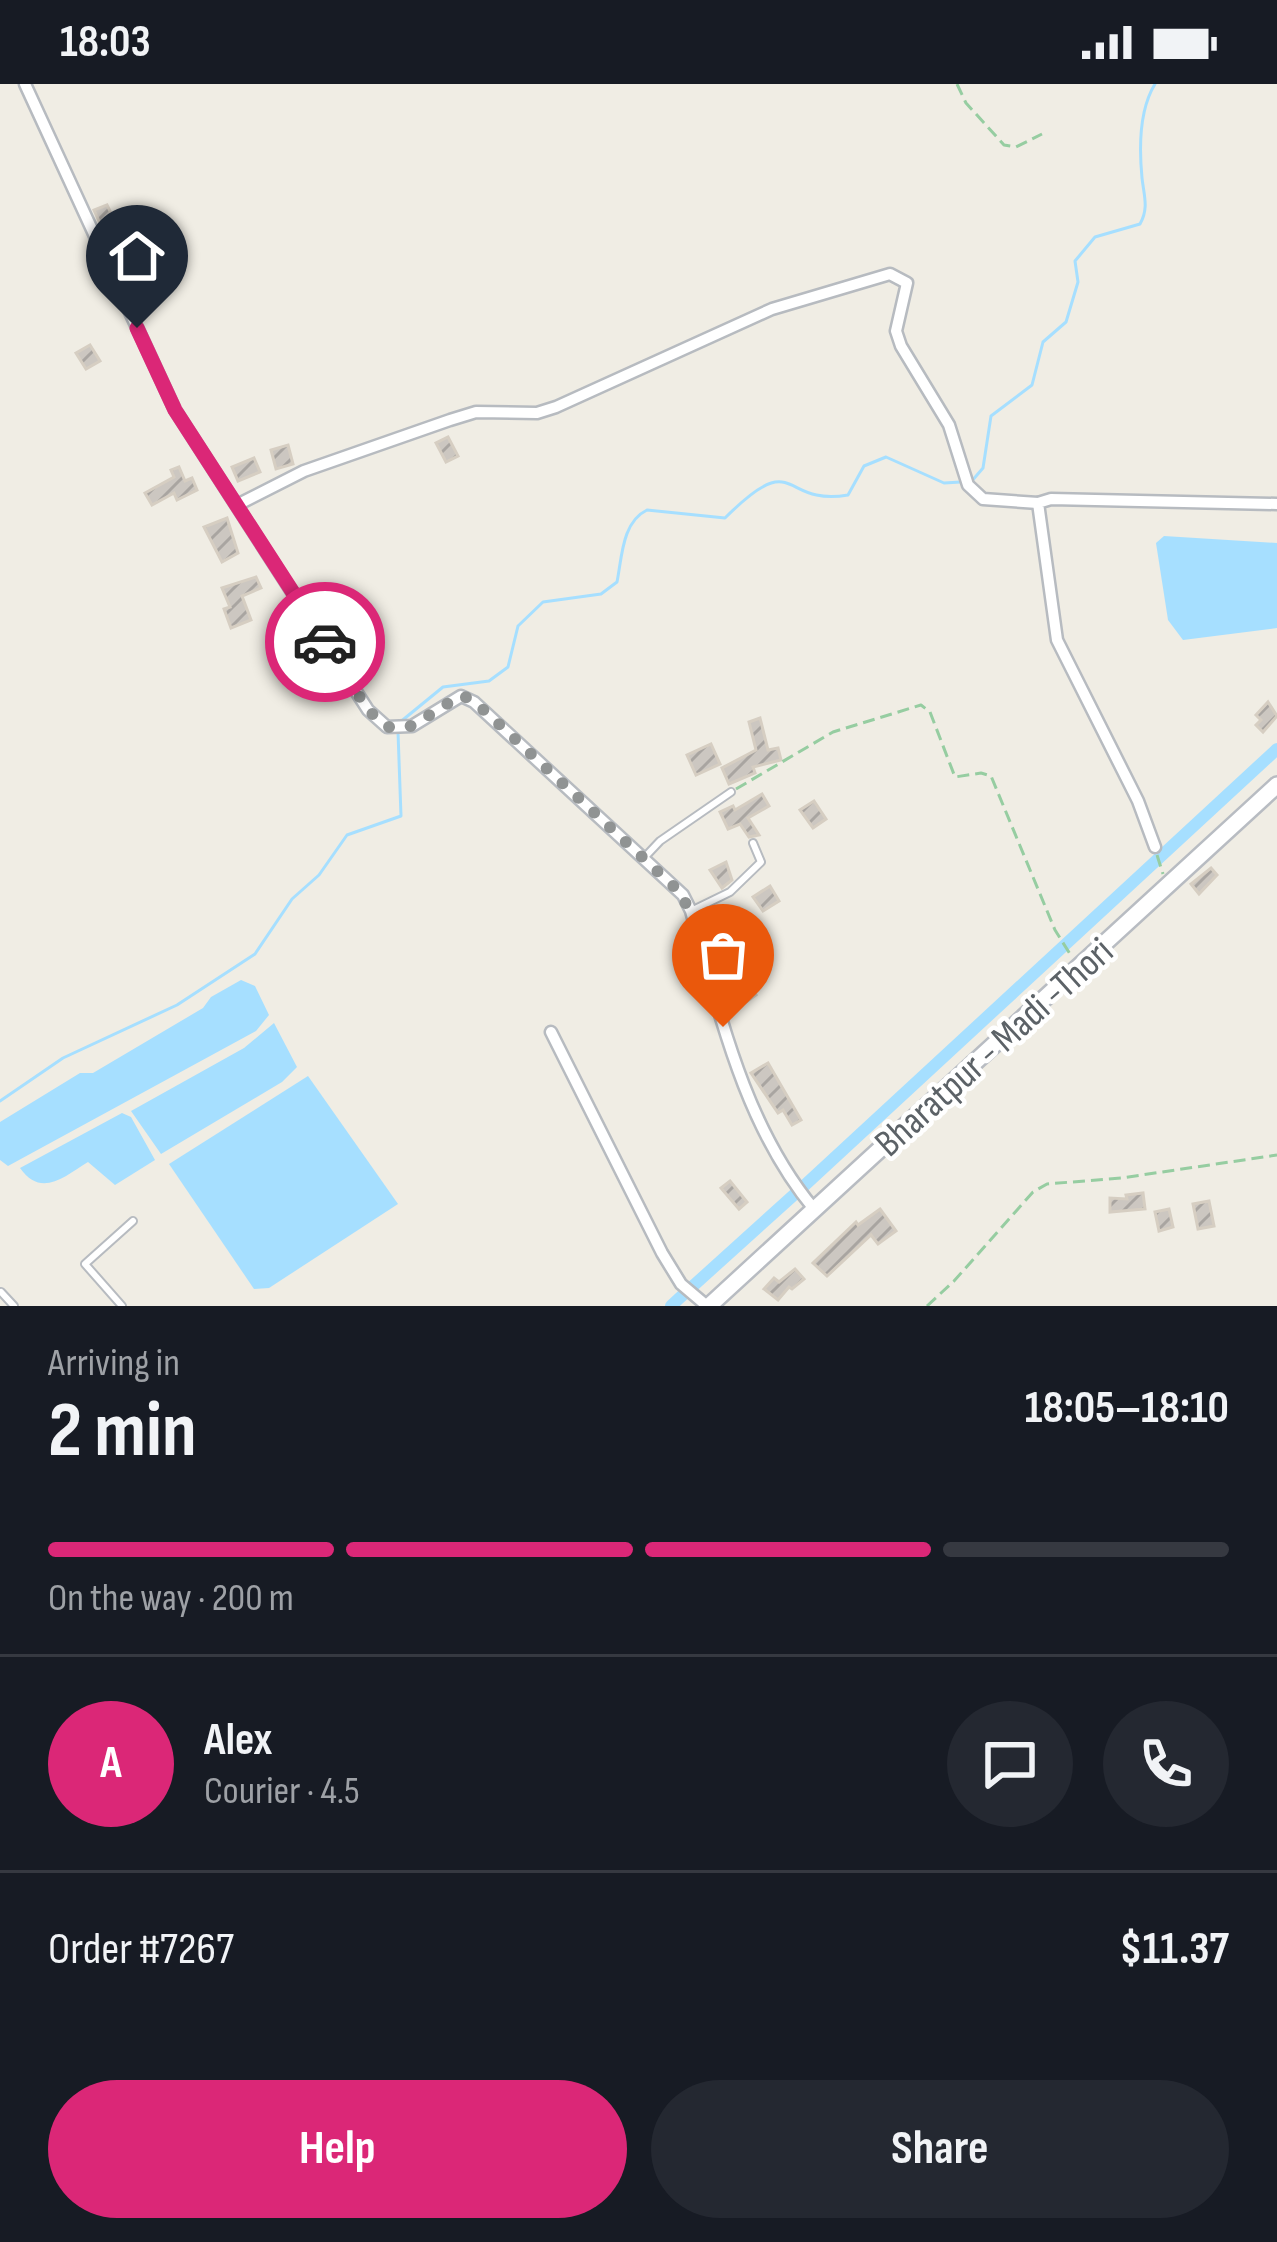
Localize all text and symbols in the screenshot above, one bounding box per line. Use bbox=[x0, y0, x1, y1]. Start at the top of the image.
text: 18:03 bbox=[60, 15, 151, 70]
pin bbox=[86, 205, 188, 328]
icon: home bbox=[104, 223, 170, 289]
courier bbox=[265, 582, 385, 702]
icon: car bbox=[292, 609, 358, 675]
pin bbox=[672, 904, 774, 1027]
icon: bag bbox=[690, 922, 756, 988]
street label: Bharatpur - Madi -Thori bbox=[866, 929, 1123, 1167]
text: Arriving in bbox=[48, 1340, 180, 1387]
text: 18:05–18:10 bbox=[1025, 1381, 1229, 1436]
text: 2 min bbox=[48, 1385, 197, 1478]
text: On the way · 200 m bbox=[48, 1575, 294, 1622]
button: chat bbox=[947, 1701, 1073, 1827]
button: phone bbox=[1103, 1701, 1229, 1827]
text: Alex bbox=[204, 1713, 272, 1768]
text: A bbox=[100, 1736, 122, 1791]
text: Courier · 4.5 bbox=[204, 1768, 360, 1815]
text: Order #7267 bbox=[48, 1922, 234, 1977]
text: $11.37 bbox=[1120, 1922, 1229, 1977]
button: Help bbox=[48, 2080, 627, 2218]
button: Share bbox=[651, 2080, 1229, 2218]

